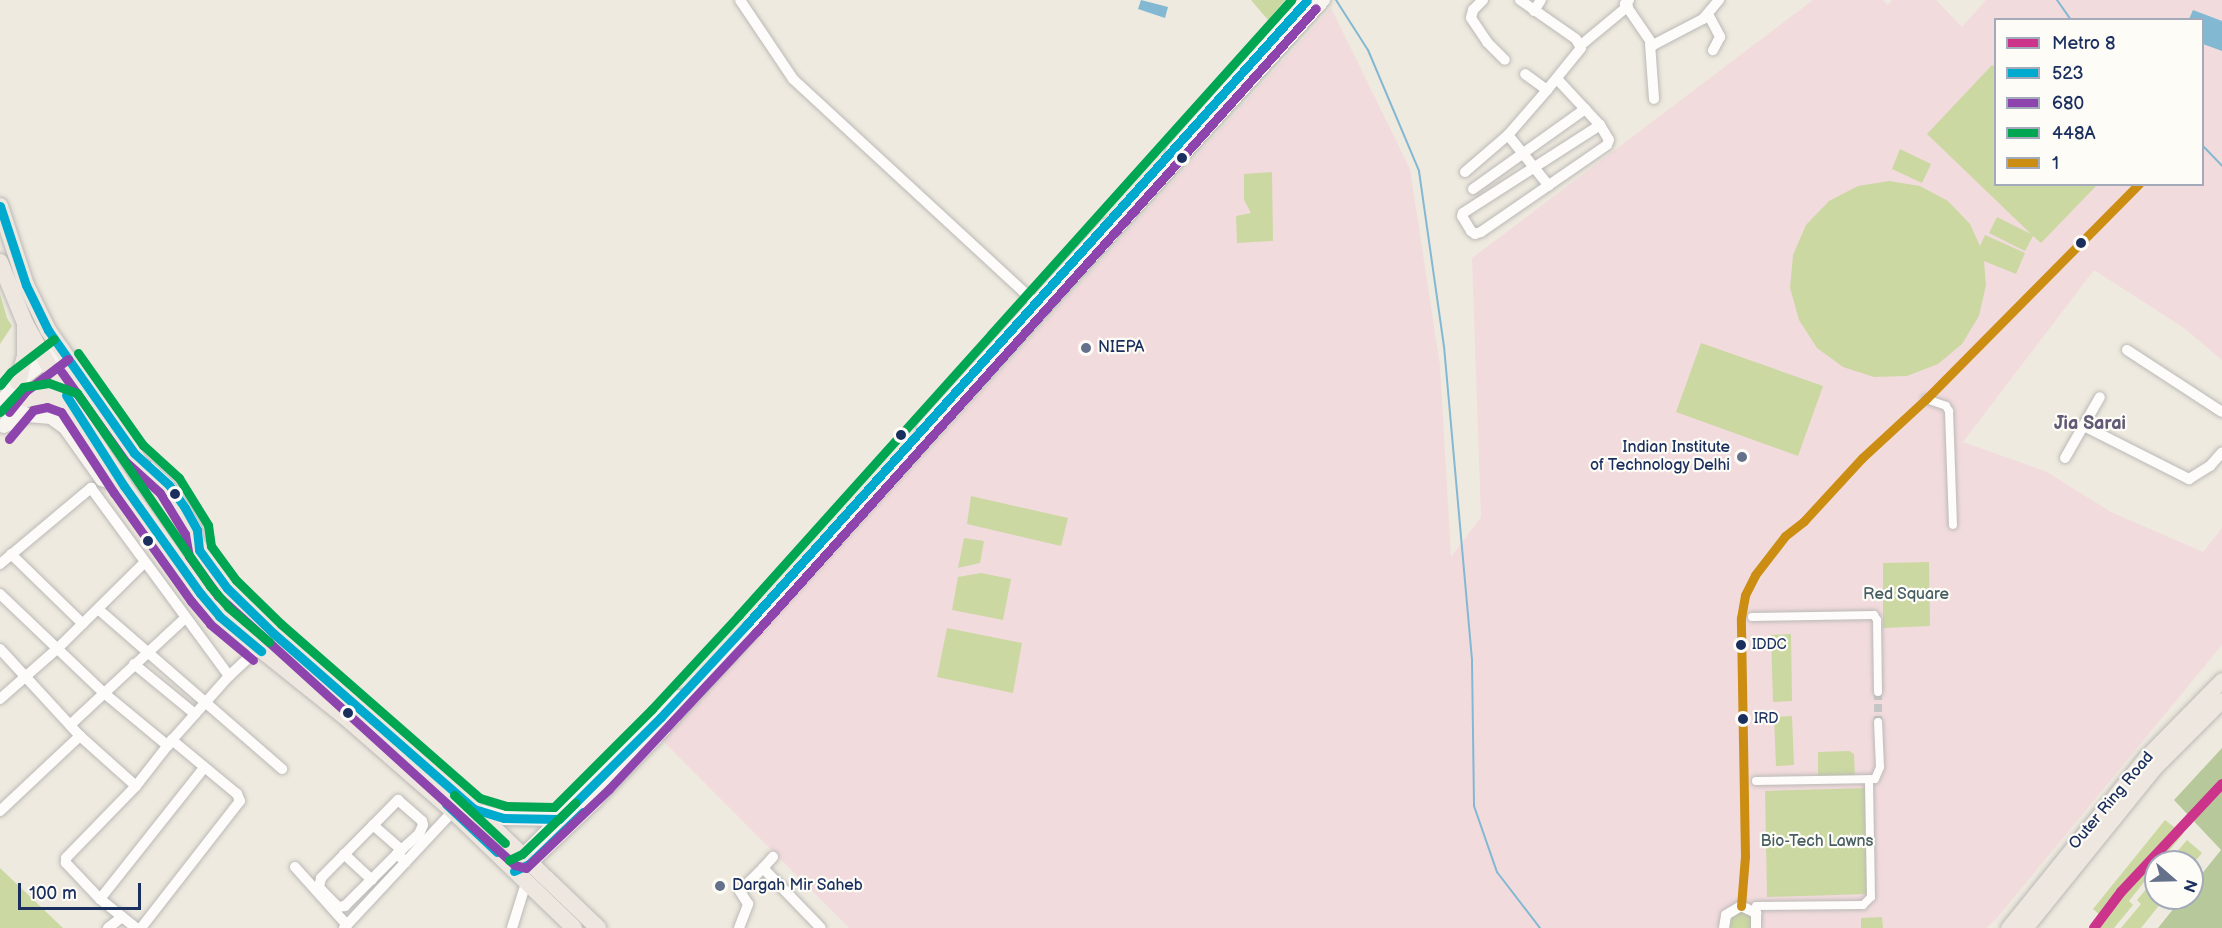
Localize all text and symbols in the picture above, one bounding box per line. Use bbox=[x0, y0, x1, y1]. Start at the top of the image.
legend bbox=[1994, 18, 2204, 186]
text: Metro 8 bbox=[2052, 33, 2115, 54]
text: 523 bbox=[2052, 63, 2084, 84]
text: 680 bbox=[2052, 93, 2084, 114]
text: 448A bbox=[2052, 123, 2095, 144]
unlabelled marker bbox=[1176, 152, 1188, 164]
text: 1 bbox=[2052, 153, 2059, 174]
unlabelled marker bbox=[2075, 237, 2087, 249]
place label: NIEPA bbox=[1098, 338, 1144, 358]
marker: NIEPA bbox=[1079, 341, 1093, 355]
district label: Jia Sarai bbox=[2054, 413, 2126, 435]
unlabelled marker bbox=[895, 429, 907, 441]
place label: Indian Institute of Technology Delhi bbox=[1588, 438, 1730, 476]
marker: Indian Institute of Technology Delhi bbox=[1735, 450, 1749, 464]
unlabelled marker bbox=[169, 488, 181, 500]
unlabelled marker bbox=[142, 535, 154, 547]
park label: Red Square bbox=[1863, 585, 1949, 605]
place label: IDDC bbox=[1752, 637, 1787, 653]
marker: IDDC bbox=[1735, 639, 1747, 651]
unlabelled marker bbox=[342, 707, 354, 719]
place label: IRD bbox=[1754, 711, 1778, 727]
marker: IRD bbox=[1737, 713, 1749, 725]
street label: Outer Ring Road bbox=[2066, 748, 2158, 854]
park label: Bio-Tech Lawns bbox=[1761, 832, 1873, 852]
north arrow bbox=[2144, 850, 2204, 910]
scale bar bbox=[21, 871, 144, 909]
place label: Dargah Mir Saheb bbox=[732, 876, 863, 896]
text: N bbox=[2179, 877, 2200, 895]
marker: Dargah Mir Saheb bbox=[713, 879, 727, 893]
text: 100 m bbox=[29, 883, 77, 904]

